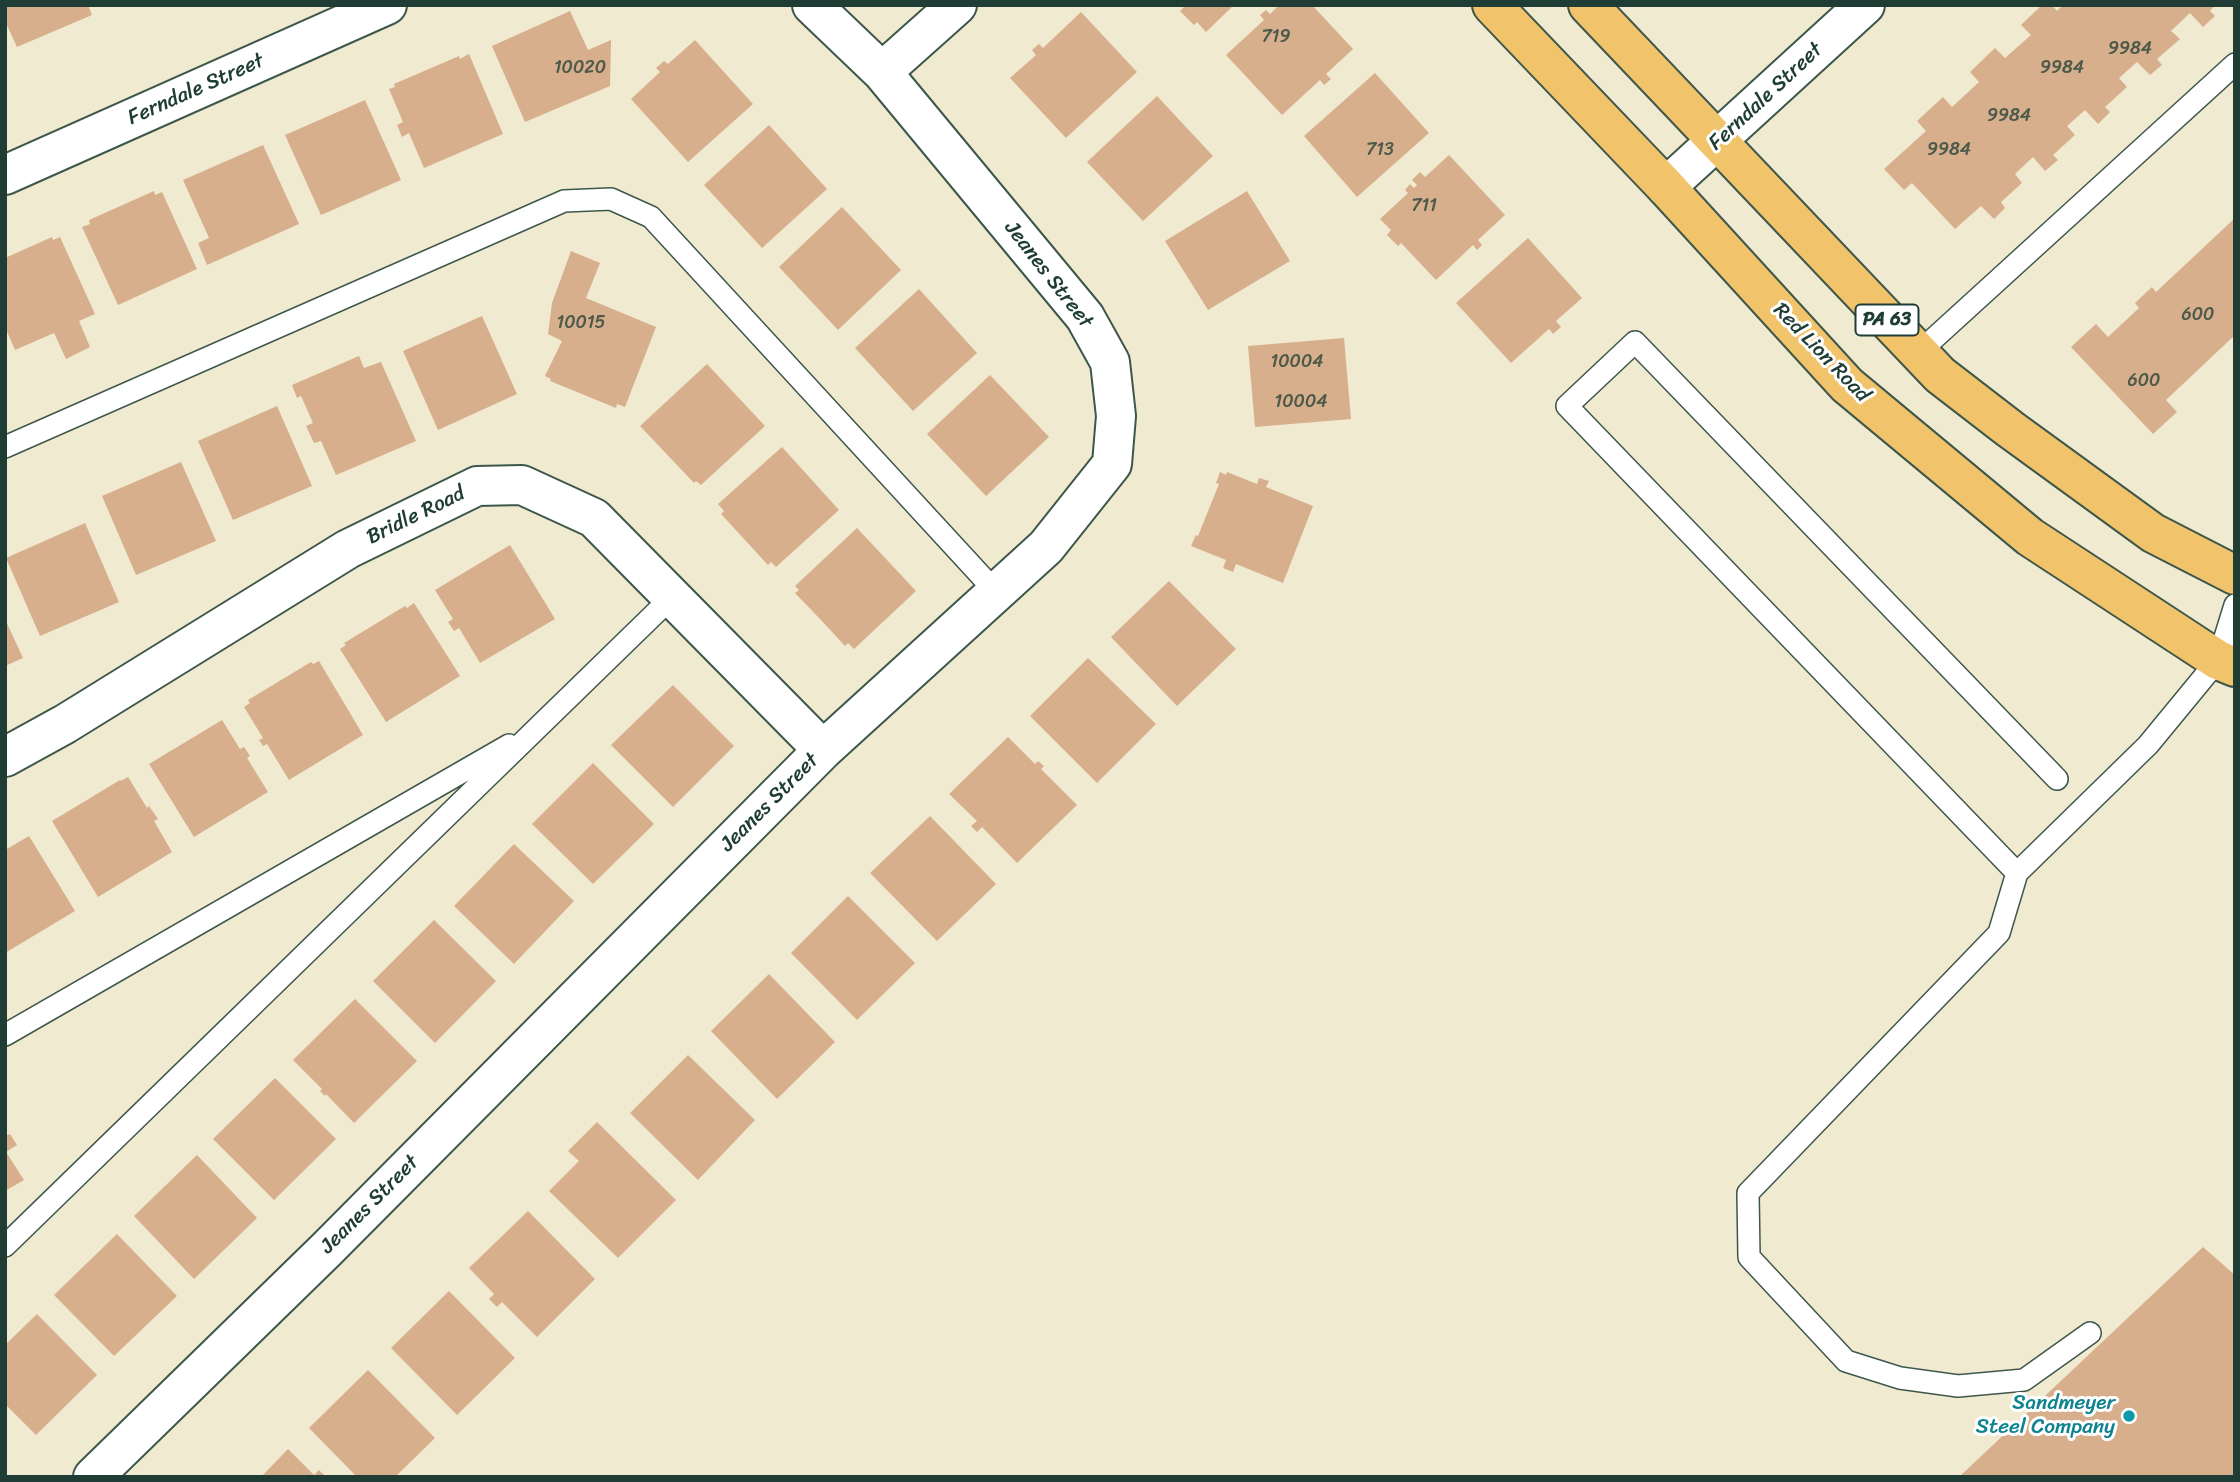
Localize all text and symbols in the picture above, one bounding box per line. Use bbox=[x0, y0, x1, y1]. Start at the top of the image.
house number: 719 bbox=[1261, 26, 1291, 48]
street label: Ferndale Street bbox=[1704, 38, 1828, 156]
house number: 9984 bbox=[2108, 38, 2152, 60]
street label: Ferndale Street bbox=[124, 49, 268, 131]
house number: 10020 bbox=[554, 57, 606, 79]
house number: 9984 bbox=[2040, 57, 2084, 79]
house number: 9984 bbox=[1987, 105, 2031, 127]
house number: 713 bbox=[1366, 139, 1394, 161]
house number: 9984 bbox=[1927, 139, 1971, 161]
house number: 711 bbox=[1411, 195, 1437, 217]
street label: Jeanes Street bbox=[998, 217, 1098, 333]
street label: Red Lion Road bbox=[1767, 298, 1875, 408]
road number: PA 63 bbox=[1856, 304, 1918, 336]
house number: 600 bbox=[2182, 304, 2214, 326]
house number: 10015 bbox=[556, 312, 606, 334]
house number: 10004 bbox=[1270, 351, 1324, 373]
house number: 600 bbox=[2128, 370, 2160, 392]
house number: 10004 bbox=[1274, 391, 1328, 413]
street label: Bridle Road bbox=[363, 481, 469, 551]
street label: Jeanes Street bbox=[716, 749, 824, 857]
street label: Jeanes Street bbox=[316, 1151, 424, 1259]
place label: Sandmeyer Steel Company bbox=[1976, 1391, 2115, 1441]
marker: Sandmeyer Steel Company bbox=[2121, 1408, 2137, 1424]

